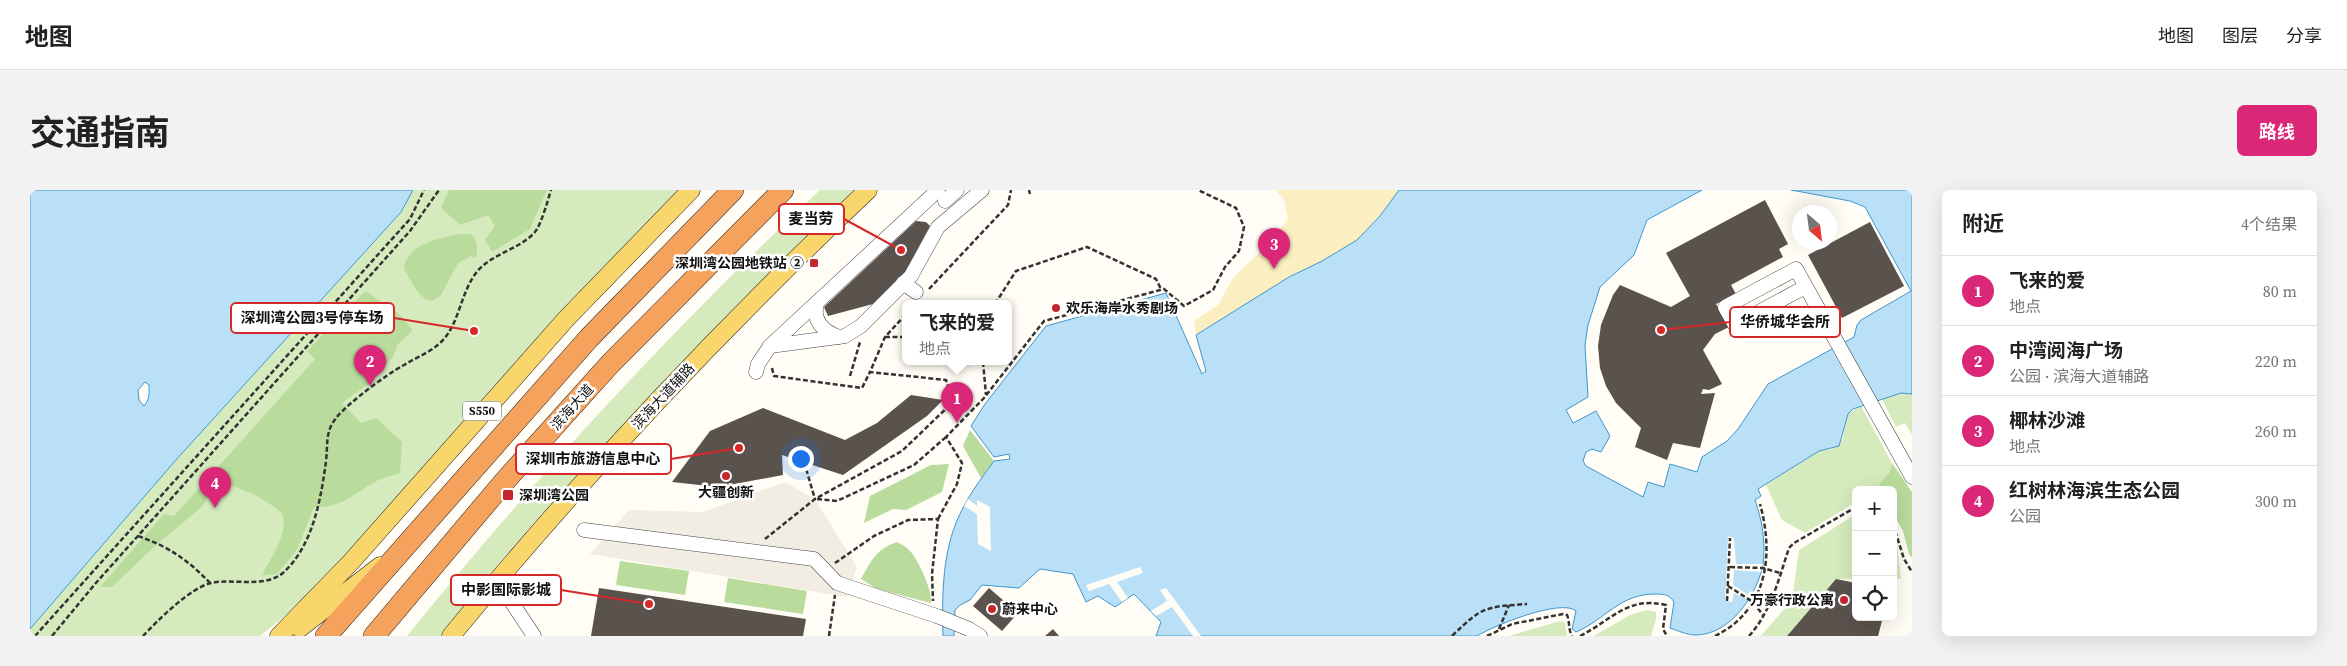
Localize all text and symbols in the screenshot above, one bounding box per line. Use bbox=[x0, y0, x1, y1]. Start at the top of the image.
text: 地图 bbox=[25, 20, 73, 53]
text: 地图 bbox=[2158, 23, 2194, 48]
text: 图层 bbox=[2222, 23, 2258, 48]
text: 分享 bbox=[2286, 23, 2322, 48]
button: 路线 bbox=[2237, 105, 2317, 156]
text: 交通指南 bbox=[30, 109, 170, 157]
callout: 麦当劳 bbox=[779, 204, 844, 234]
north arrow bbox=[1792, 205, 1837, 250]
text: 麦当劳 bbox=[788, 208, 834, 229]
text: 附近 bbox=[1962, 209, 2004, 238]
text: 4个结果 bbox=[2241, 213, 2297, 235]
pin: 3 bbox=[1258, 228, 1290, 269]
place label: 深圳湾公园地铁站 ② bbox=[675, 253, 804, 273]
marker: 深圳湾公园地铁站 ② bbox=[808, 257, 820, 269]
text: 飞来的爱 bbox=[2009, 267, 2085, 293]
text: 1 bbox=[1974, 280, 1982, 302]
text: 80 m bbox=[2263, 280, 2297, 302]
text: 地点 bbox=[2009, 295, 2041, 317]
place label: 欢乐海岸水秀剧场 bbox=[1066, 298, 1178, 318]
popup bbox=[902, 300, 1012, 365]
marker: 欢乐海岸水秀剧场 bbox=[1050, 302, 1062, 314]
callout: 深圳湾公园3号停车场 bbox=[231, 303, 394, 333]
text: 深圳湾公园3号停车场 bbox=[240, 307, 384, 328]
callout: 华侨城华会所 bbox=[1730, 307, 1840, 337]
text: 飞来的爱 bbox=[919, 309, 995, 335]
text: 华侨城华会所 bbox=[1740, 311, 1830, 332]
text: 地点 bbox=[919, 337, 951, 359]
text: 中湾阅海广场 bbox=[2009, 337, 2123, 363]
pin: 2 bbox=[354, 345, 386, 386]
text: 2 bbox=[1974, 350, 1982, 372]
text: 220 m bbox=[2255, 350, 2297, 372]
street label: 滨海大道辅路 bbox=[627, 358, 699, 434]
text: 公园 · 滨海大道辅路 bbox=[2009, 365, 2149, 387]
street label: 滨海大道 bbox=[546, 380, 598, 434]
pin: 1 bbox=[941, 382, 973, 423]
road number: S550 bbox=[463, 402, 501, 420]
text: 椰林沙滩 bbox=[2009, 407, 2085, 433]
text: 3 bbox=[1974, 420, 1982, 442]
text: 260 m bbox=[2255, 420, 2297, 442]
text: 地点 bbox=[2009, 435, 2041, 457]
callout: 深圳市旅游信息中心 bbox=[516, 444, 671, 474]
your location bbox=[788, 446, 814, 472]
text: 深圳市旅游信息中心 bbox=[525, 448, 661, 469]
pin: 4 bbox=[199, 467, 231, 508]
marker: 大疆创新 bbox=[720, 470, 732, 482]
text: 红树林海滨生态公园 bbox=[2009, 477, 2180, 503]
place label: 大疆创新 bbox=[698, 482, 754, 502]
place label: 深圳湾公园 bbox=[519, 485, 589, 505]
map controls bbox=[1852, 486, 1897, 621]
button: + bbox=[1852, 486, 1897, 531]
marker: 深圳湾公园 bbox=[501, 488, 515, 502]
text: 4 bbox=[1974, 490, 1982, 512]
text: 300 m bbox=[2255, 490, 2297, 512]
text: 公园 bbox=[2009, 505, 2041, 527]
button: − bbox=[1852, 531, 1897, 576]
callout: 中影国际影城 bbox=[451, 575, 561, 605]
button: locate bbox=[1852, 576, 1897, 621]
text: 中影国际影城 bbox=[461, 579, 551, 600]
place label: 万豪行政公寓 bbox=[1750, 590, 1834, 610]
marker: 万豪行政公寓 bbox=[1838, 594, 1850, 606]
place label: 蔚来中心 bbox=[1002, 599, 1058, 619]
marker: 蔚来中心 bbox=[986, 603, 998, 615]

